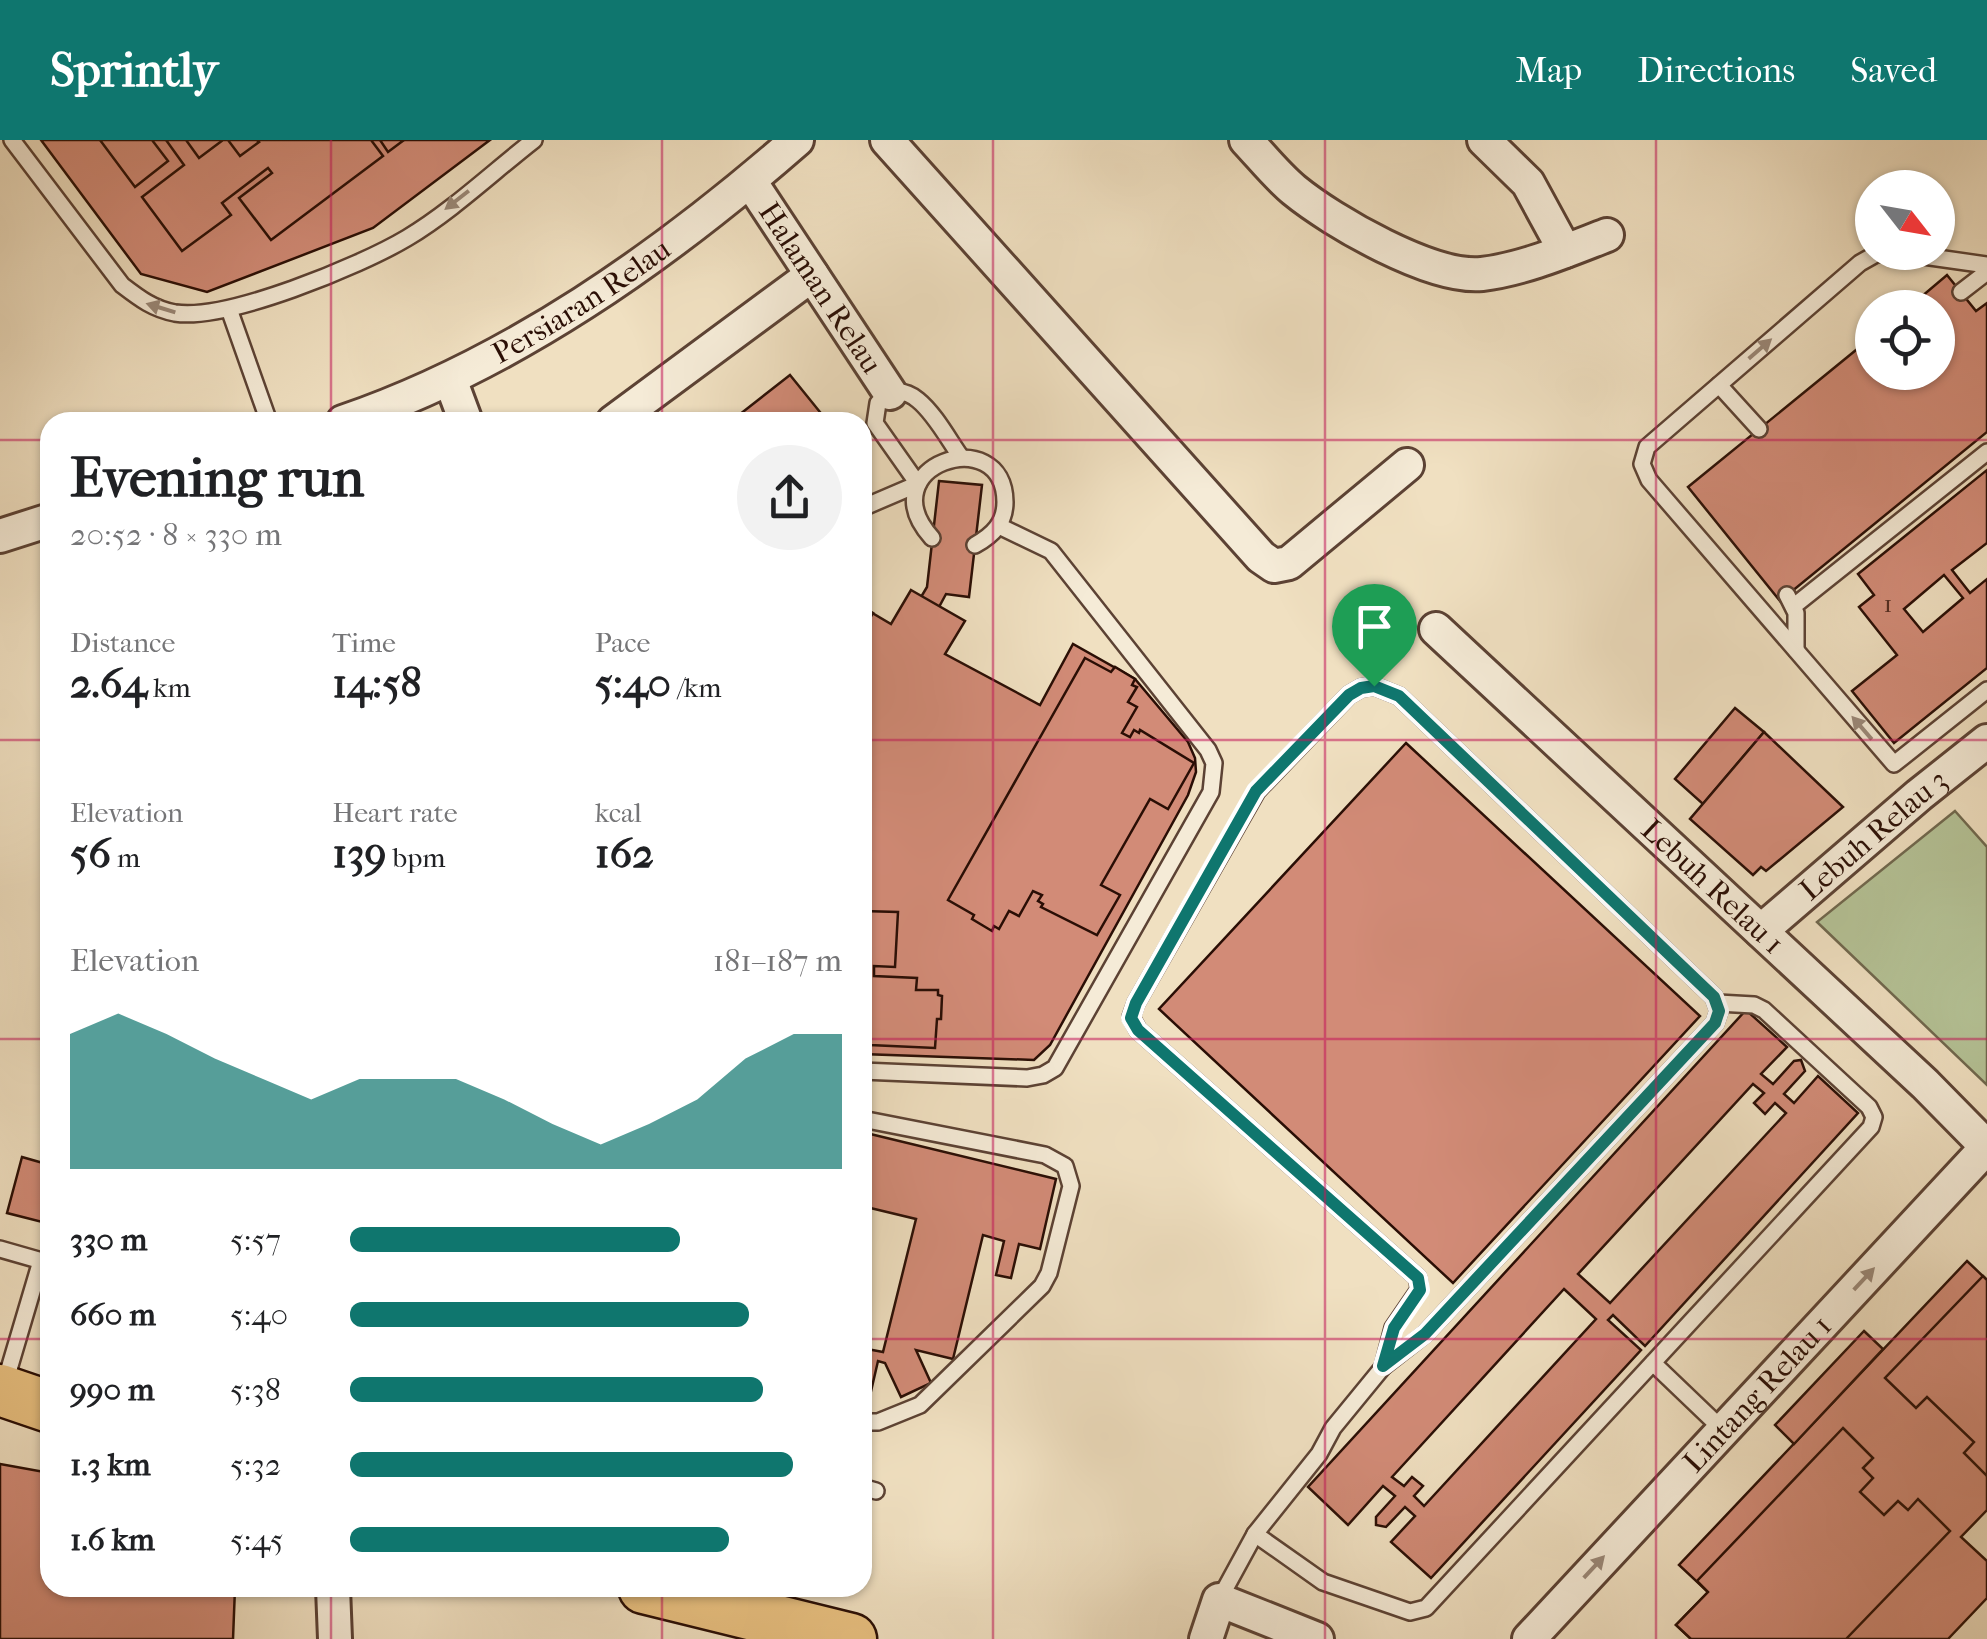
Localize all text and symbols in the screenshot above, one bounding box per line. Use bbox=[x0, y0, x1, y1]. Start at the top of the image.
text: Sprintly bbox=[50, 42, 218, 98]
text: Map bbox=[1515, 50, 1582, 91]
text: Directions bbox=[1637, 50, 1795, 91]
text: Saved bbox=[1850, 50, 1937, 91]
north arrow bbox=[1855, 170, 1955, 270]
map controls bbox=[1855, 170, 1955, 390]
one-way arrow bbox=[444, 189, 470, 209]
street label: Halaman Relau bbox=[751, 196, 890, 380]
street label: Persiaran Relau bbox=[486, 231, 677, 371]
button: locate bbox=[1855, 290, 1955, 390]
one-way arrow bbox=[145, 300, 176, 315]
one-way arrow bbox=[1748, 339, 1773, 361]
button: share bbox=[737, 445, 842, 550]
text: Evening run bbox=[70, 446, 364, 510]
text: 20:52 · 8 × 330 m bbox=[70, 516, 282, 553]
pin bbox=[1332, 584, 1417, 687]
house number: 1 bbox=[1884, 589, 1892, 618]
icon: arrive bbox=[1347, 599, 1402, 654]
text: Distance bbox=[70, 626, 175, 659]
text: Time bbox=[332, 626, 396, 659]
text: Pace bbox=[595, 626, 650, 659]
text: 2.64 bbox=[70, 659, 147, 708]
text: 14:58 bbox=[332, 659, 422, 708]
text: 5:40 bbox=[595, 659, 671, 708]
text: km bbox=[147, 671, 191, 704]
text: /km bbox=[671, 671, 721, 704]
one-way arrow bbox=[1852, 715, 1874, 740]
street label: Lebuh Relau 3 bbox=[1792, 762, 1954, 907]
text: Elevation bbox=[70, 796, 183, 829]
text: Heart rate bbox=[332, 796, 458, 829]
text: kcal bbox=[595, 796, 642, 829]
street label: Lebuh Relau 1 bbox=[1634, 812, 1791, 961]
text: 56 bbox=[70, 829, 111, 878]
text: 139 bbox=[332, 829, 387, 878]
text: 162 bbox=[595, 829, 654, 878]
text: m bbox=[111, 841, 140, 874]
text: bpm bbox=[387, 841, 446, 874]
text: Elevation bbox=[70, 942, 199, 979]
text: 181–187 m bbox=[713, 942, 842, 979]
text: 330 m bbox=[70, 1221, 147, 1258]
text: 5:57 bbox=[230, 1221, 281, 1258]
one-way arrow bbox=[1852, 1267, 1875, 1291]
text: 660 m bbox=[70, 1296, 156, 1333]
text: 5:40 bbox=[230, 1296, 288, 1333]
street label: Lintang Relau 1 bbox=[1676, 1308, 1839, 1479]
text: 990 m bbox=[70, 1371, 155, 1408]
text: 5:38 bbox=[230, 1371, 281, 1408]
text: 1.3 km bbox=[70, 1446, 151, 1483]
text: 5:32 bbox=[230, 1446, 281, 1483]
text: 1.6 km bbox=[70, 1521, 155, 1558]
text: 5:45 bbox=[230, 1521, 283, 1558]
one-way arrow bbox=[1582, 1555, 1605, 1579]

